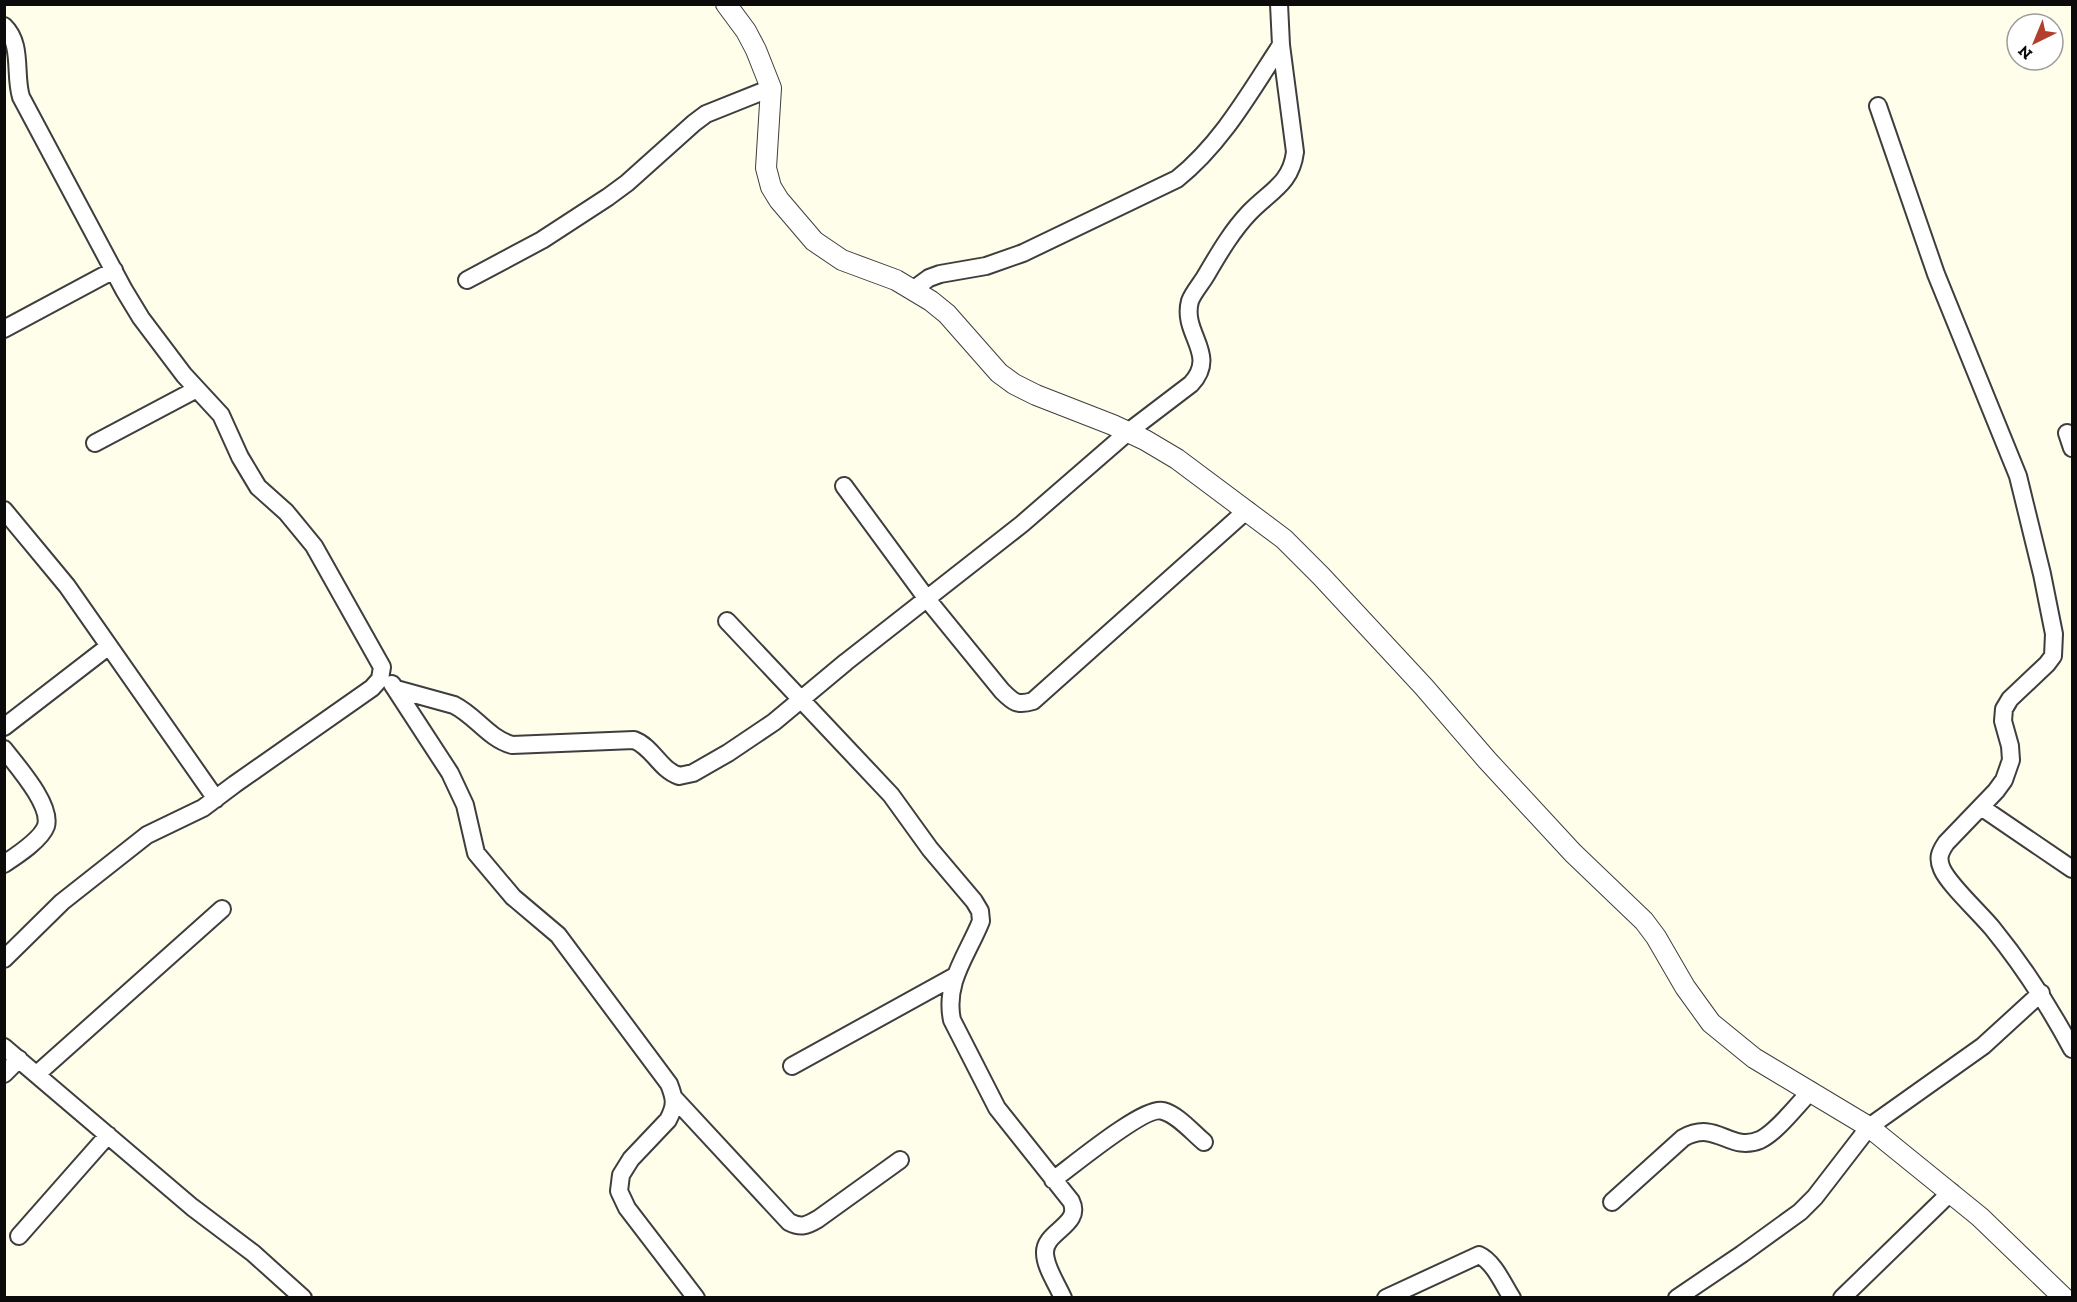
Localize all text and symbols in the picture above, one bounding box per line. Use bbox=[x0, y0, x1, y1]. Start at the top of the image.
north arrow bbox=[2005, 12, 2065, 72]
text: N bbox=[2014, 42, 2036, 64]

